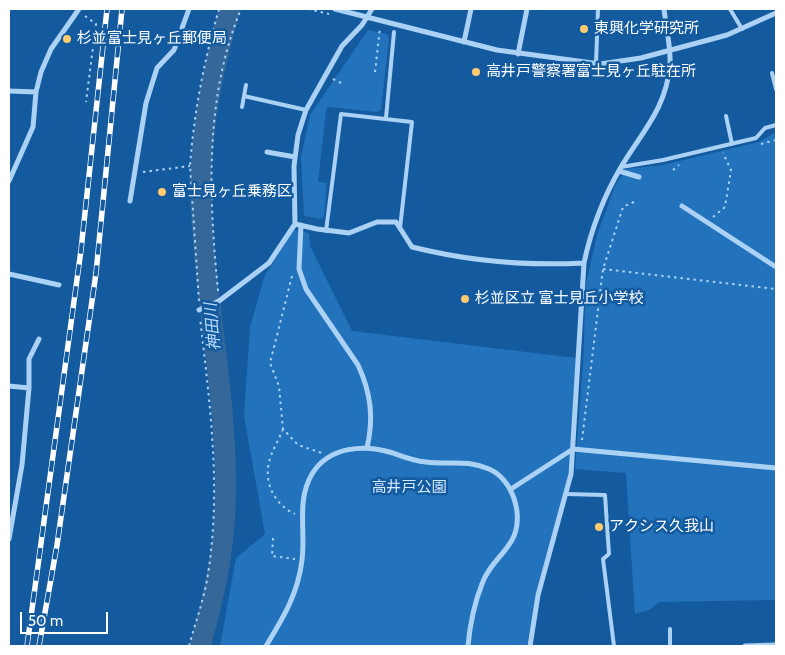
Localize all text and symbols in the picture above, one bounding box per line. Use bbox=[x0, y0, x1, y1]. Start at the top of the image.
place label: 東興化学研究所 bbox=[594, 20, 699, 38]
marker: 東興化学研究所 bbox=[578, 23, 590, 35]
place label: 杉並富士見ヶ丘郵便局 bbox=[77, 30, 227, 48]
marker: 杉並富士見ヶ丘郵便局 bbox=[61, 33, 73, 45]
place label: 高井戸警察署富士見ヶ丘駐在所 bbox=[486, 63, 696, 81]
marker: 高井戸警察署富士見ヶ丘駐在所 bbox=[470, 66, 482, 78]
place label: 富士見ヶ丘乗務区 bbox=[172, 183, 292, 201]
marker: 富士見ヶ丘乗務区 bbox=[156, 186, 168, 198]
place label: 杉並区立 富士見丘小学校 bbox=[475, 290, 643, 308]
marker: 杉並区立 富士見丘小学校 bbox=[459, 293, 471, 305]
water label: 神田川 bbox=[201, 302, 225, 352]
park label: 高井戸公園 bbox=[372, 479, 446, 497]
place label: アクシス久我山 bbox=[609, 518, 714, 536]
marker: アクシス久我山 bbox=[593, 521, 605, 533]
scale bar bbox=[22, 602, 110, 634]
text: 50 m bbox=[28, 612, 63, 630]

